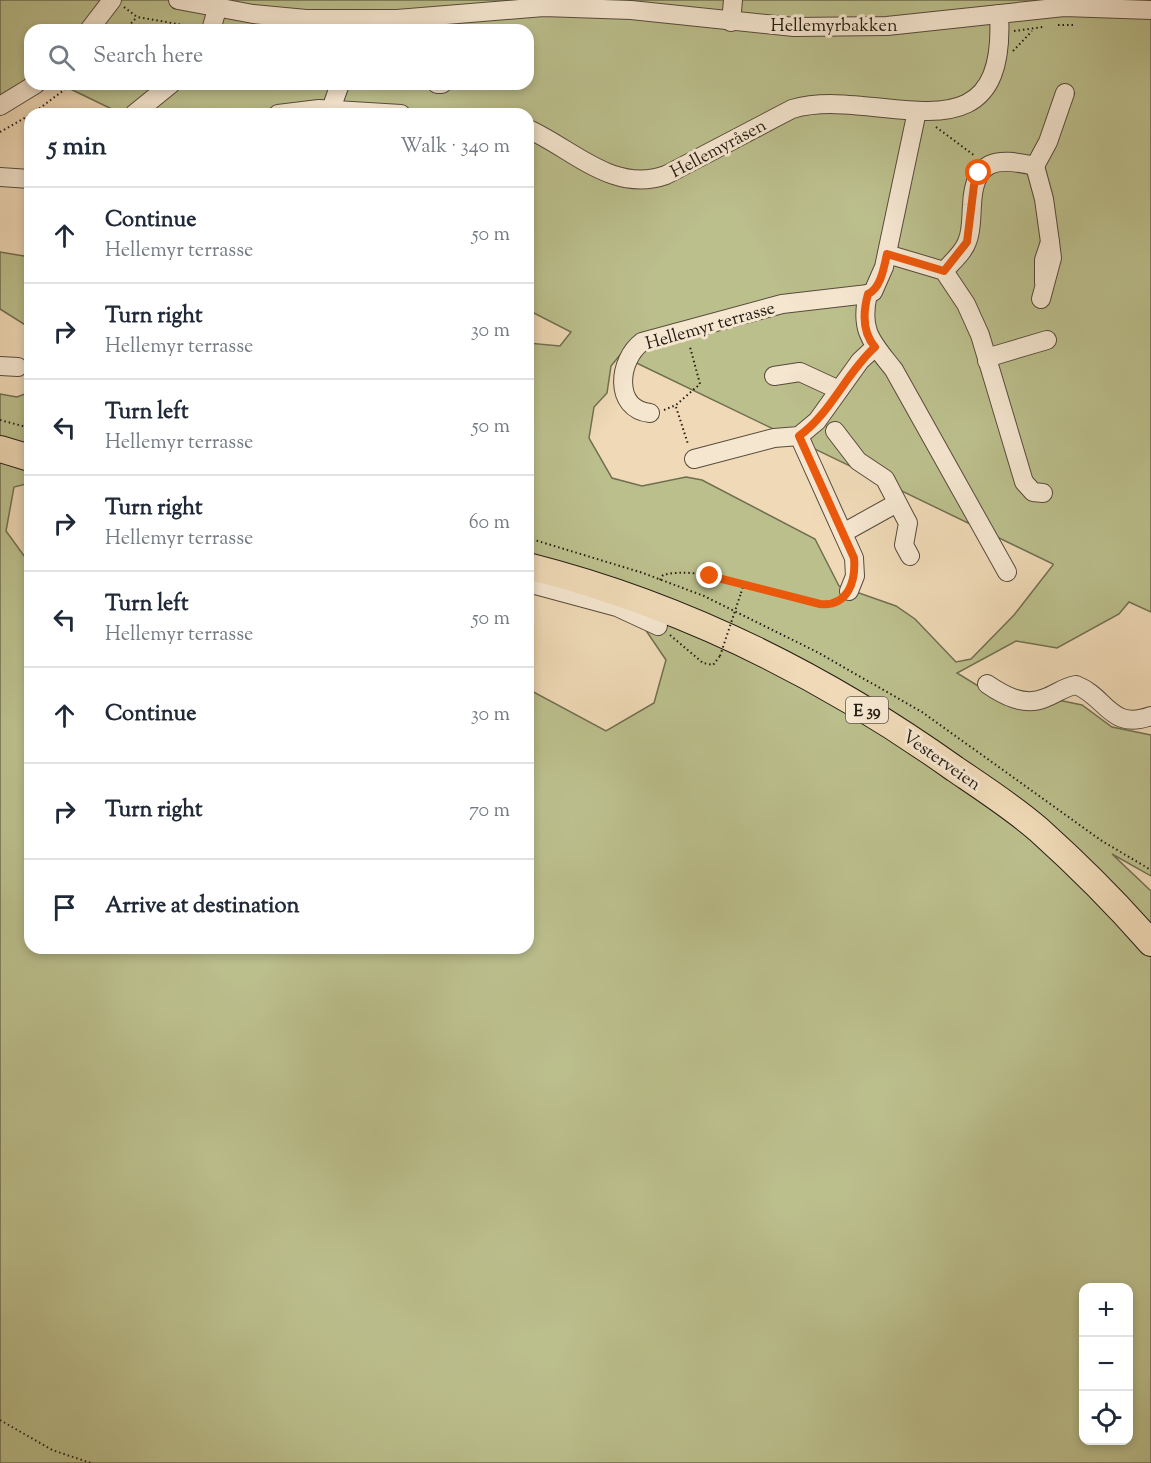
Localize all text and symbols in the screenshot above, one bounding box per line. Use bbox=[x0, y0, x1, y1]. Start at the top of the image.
street label: Hellemyrbakken bbox=[770, 14, 898, 40]
search box bbox=[24, 24, 534, 90]
icon: search bbox=[45, 41, 78, 74]
text: Search here bbox=[93, 41, 203, 73]
street label: Hellemyråsen bbox=[666, 113, 772, 186]
text: 5 min bbox=[48, 129, 107, 166]
text: Walk · 340 m bbox=[400, 133, 510, 162]
route start bbox=[965, 159, 991, 185]
text: Continue bbox=[105, 205, 196, 237]
icon: ahead bbox=[48, 219, 81, 252]
text: 50 m bbox=[472, 221, 510, 250]
text: Hellemyr terrasse bbox=[105, 237, 253, 266]
street label: Hellemyr terrasse bbox=[643, 296, 778, 358]
text: Turn right bbox=[105, 301, 202, 333]
icon: right bbox=[48, 315, 81, 348]
text: 30 m bbox=[471, 317, 510, 346]
text: Hellemyr terrasse bbox=[105, 333, 253, 362]
text: Turn left bbox=[105, 397, 188, 429]
icon: left bbox=[48, 411, 81, 444]
text: 50 m bbox=[472, 413, 510, 442]
text: Hellemyr terrasse bbox=[105, 429, 253, 458]
text: Turn right bbox=[105, 493, 202, 525]
icon: right bbox=[48, 507, 81, 540]
text: 60 m bbox=[469, 509, 510, 538]
text: Hellemyr terrasse bbox=[105, 525, 253, 554]
route end bbox=[696, 562, 722, 588]
text: Turn left bbox=[105, 589, 188, 621]
icon: left bbox=[48, 603, 81, 636]
text: 50 m bbox=[472, 605, 510, 634]
text: Hellemyr terrasse bbox=[105, 621, 253, 650]
road number: E 39 bbox=[846, 697, 888, 723]
icon: ahead bbox=[48, 699, 81, 732]
text: Continue bbox=[105, 699, 196, 731]
text: 30 m bbox=[471, 701, 510, 730]
street label: Vesterveien bbox=[896, 725, 986, 799]
icon: right bbox=[48, 795, 81, 828]
text: Turn right bbox=[105, 795, 202, 827]
text: 70 m bbox=[469, 797, 510, 826]
icon: arrive bbox=[48, 891, 81, 924]
text: Arrive at destination bbox=[105, 891, 300, 923]
map controls bbox=[1079, 1283, 1133, 1445]
button: + bbox=[1079, 1283, 1133, 1337]
button: − bbox=[1079, 1337, 1133, 1391]
button: locate bbox=[1079, 1391, 1133, 1445]

